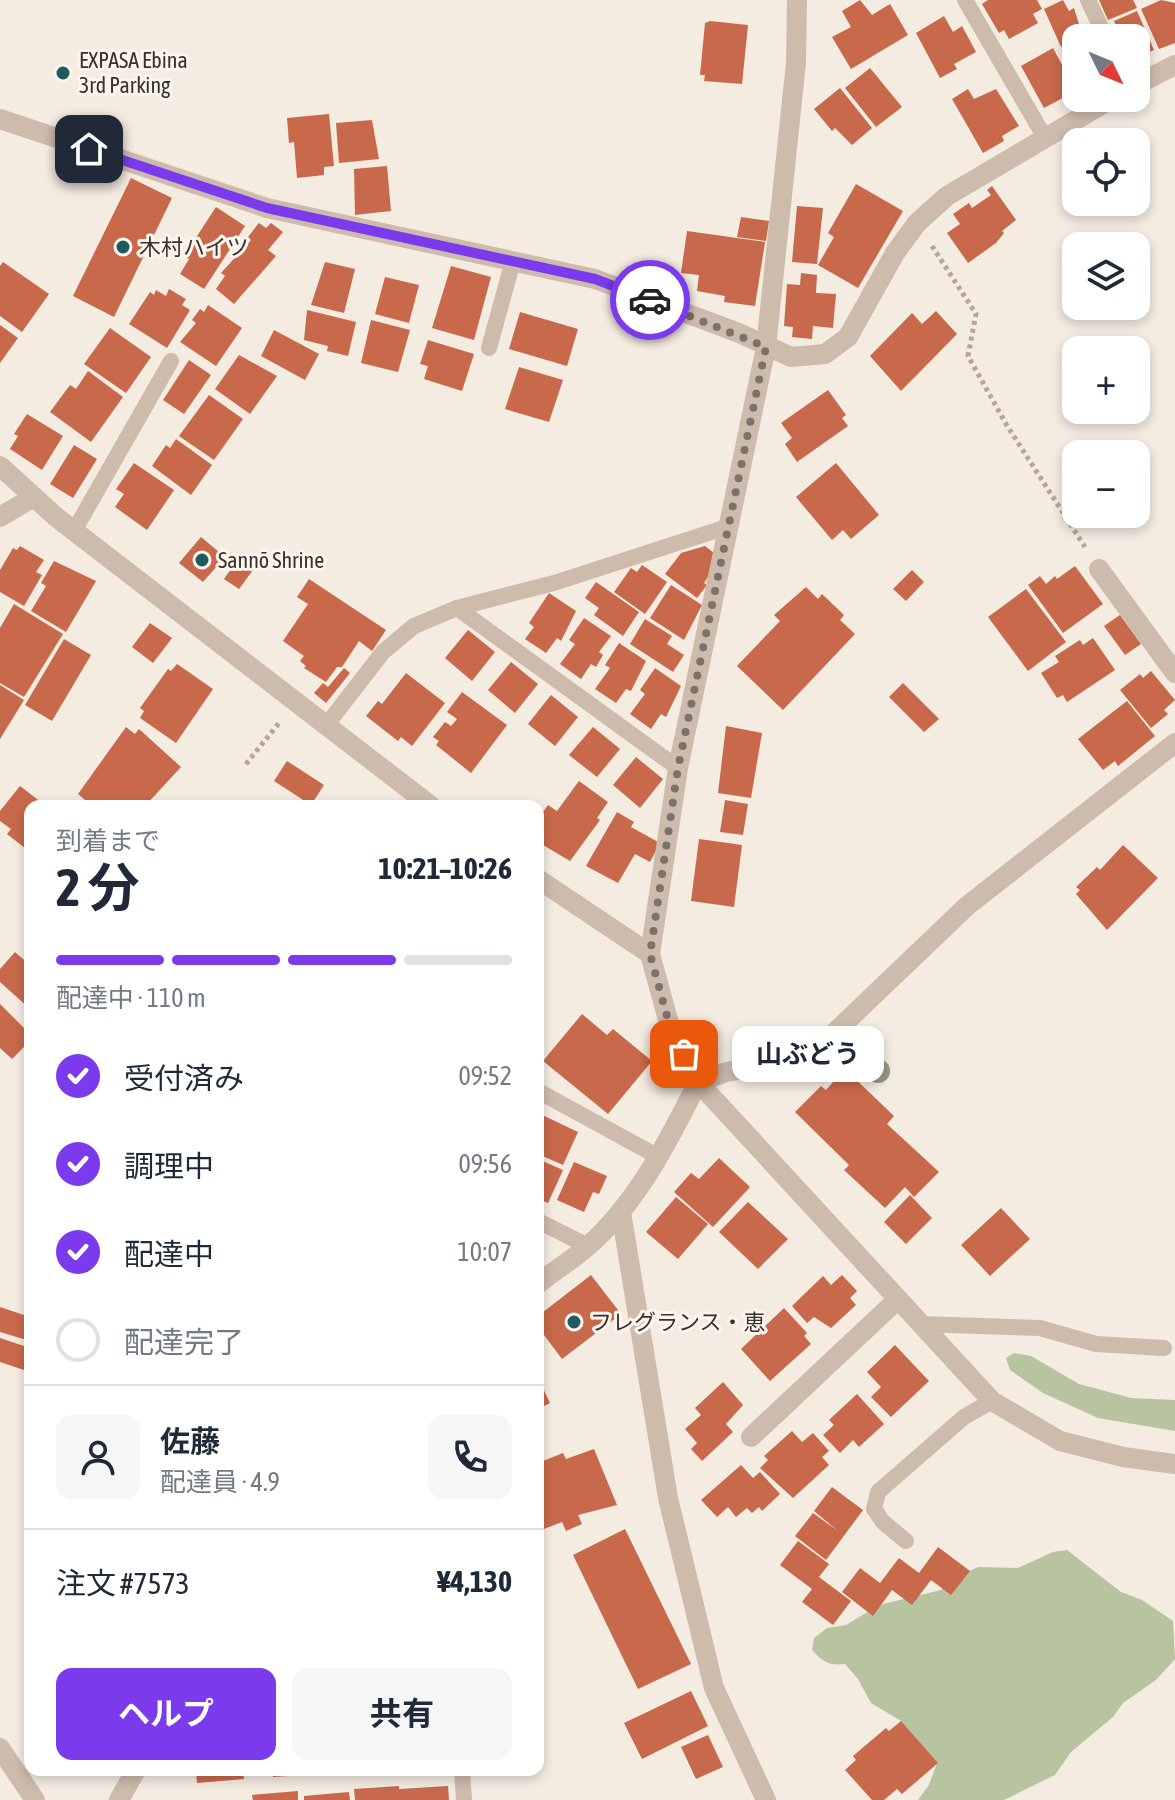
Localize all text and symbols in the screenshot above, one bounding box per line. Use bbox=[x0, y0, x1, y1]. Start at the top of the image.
north arrow bbox=[1062, 24, 1150, 112]
map controls bbox=[1062, 24, 1150, 528]
place label: EXPASA Ebina 3rd Parking bbox=[79, 47, 188, 98]
marker: EXPASA Ebina 3rd Parking bbox=[54, 64, 72, 82]
pin bbox=[55, 115, 123, 183]
icon: home bbox=[67, 127, 111, 171]
button: locate bbox=[1062, 128, 1150, 216]
button: layers bbox=[1062, 232, 1150, 320]
place label: 木村ハイツ bbox=[139, 234, 249, 260]
marker: 木村ハイツ bbox=[114, 238, 132, 256]
courier bbox=[610, 260, 690, 340]
icon: car bbox=[628, 278, 672, 322]
button: + bbox=[1062, 336, 1150, 424]
button: − bbox=[1062, 440, 1150, 528]
place label: Sannō Shrine bbox=[218, 547, 324, 573]
marker: Sannō Shrine bbox=[193, 551, 211, 569]
text: 到着まで bbox=[56, 826, 160, 856]
text: 10:21–10:26 bbox=[378, 851, 512, 885]
text: 2 分 bbox=[56, 857, 140, 917]
text: 配達中 · 110 m bbox=[56, 983, 206, 1013]
pin bbox=[650, 1020, 718, 1088]
callout: 山ぶどう bbox=[732, 1026, 884, 1082]
icon: bag bbox=[662, 1032, 706, 1076]
text: 山ぶどう bbox=[756, 1039, 860, 1069]
icon: check bbox=[56, 1054, 100, 1098]
text: 受付済み bbox=[124, 1061, 244, 1095]
text: 09:52 bbox=[458, 1061, 512, 1091]
icon: check bbox=[56, 1142, 100, 1186]
text: 調理中 bbox=[124, 1149, 214, 1183]
text: 09:56 bbox=[458, 1149, 512, 1179]
icon: check bbox=[56, 1230, 100, 1274]
text: 配達中 bbox=[124, 1237, 214, 1271]
text: 10:07 bbox=[457, 1237, 512, 1267]
place label: フレグランス・恵 bbox=[590, 1309, 766, 1335]
marker: フレグランス・恵 bbox=[565, 1313, 583, 1331]
text: 配達完了 bbox=[124, 1325, 244, 1359]
button: person bbox=[56, 1415, 140, 1499]
button: phone bbox=[428, 1415, 512, 1499]
text: 佐藤 bbox=[160, 1424, 220, 1458]
text: 配達員 · 4.9 bbox=[160, 1467, 280, 1497]
text: ¥4,130 bbox=[437, 1564, 512, 1598]
text: 注文 #7573 bbox=[56, 1566, 190, 1600]
button: ヘルプ bbox=[56, 1668, 276, 1760]
button: 共有 bbox=[292, 1668, 512, 1760]

